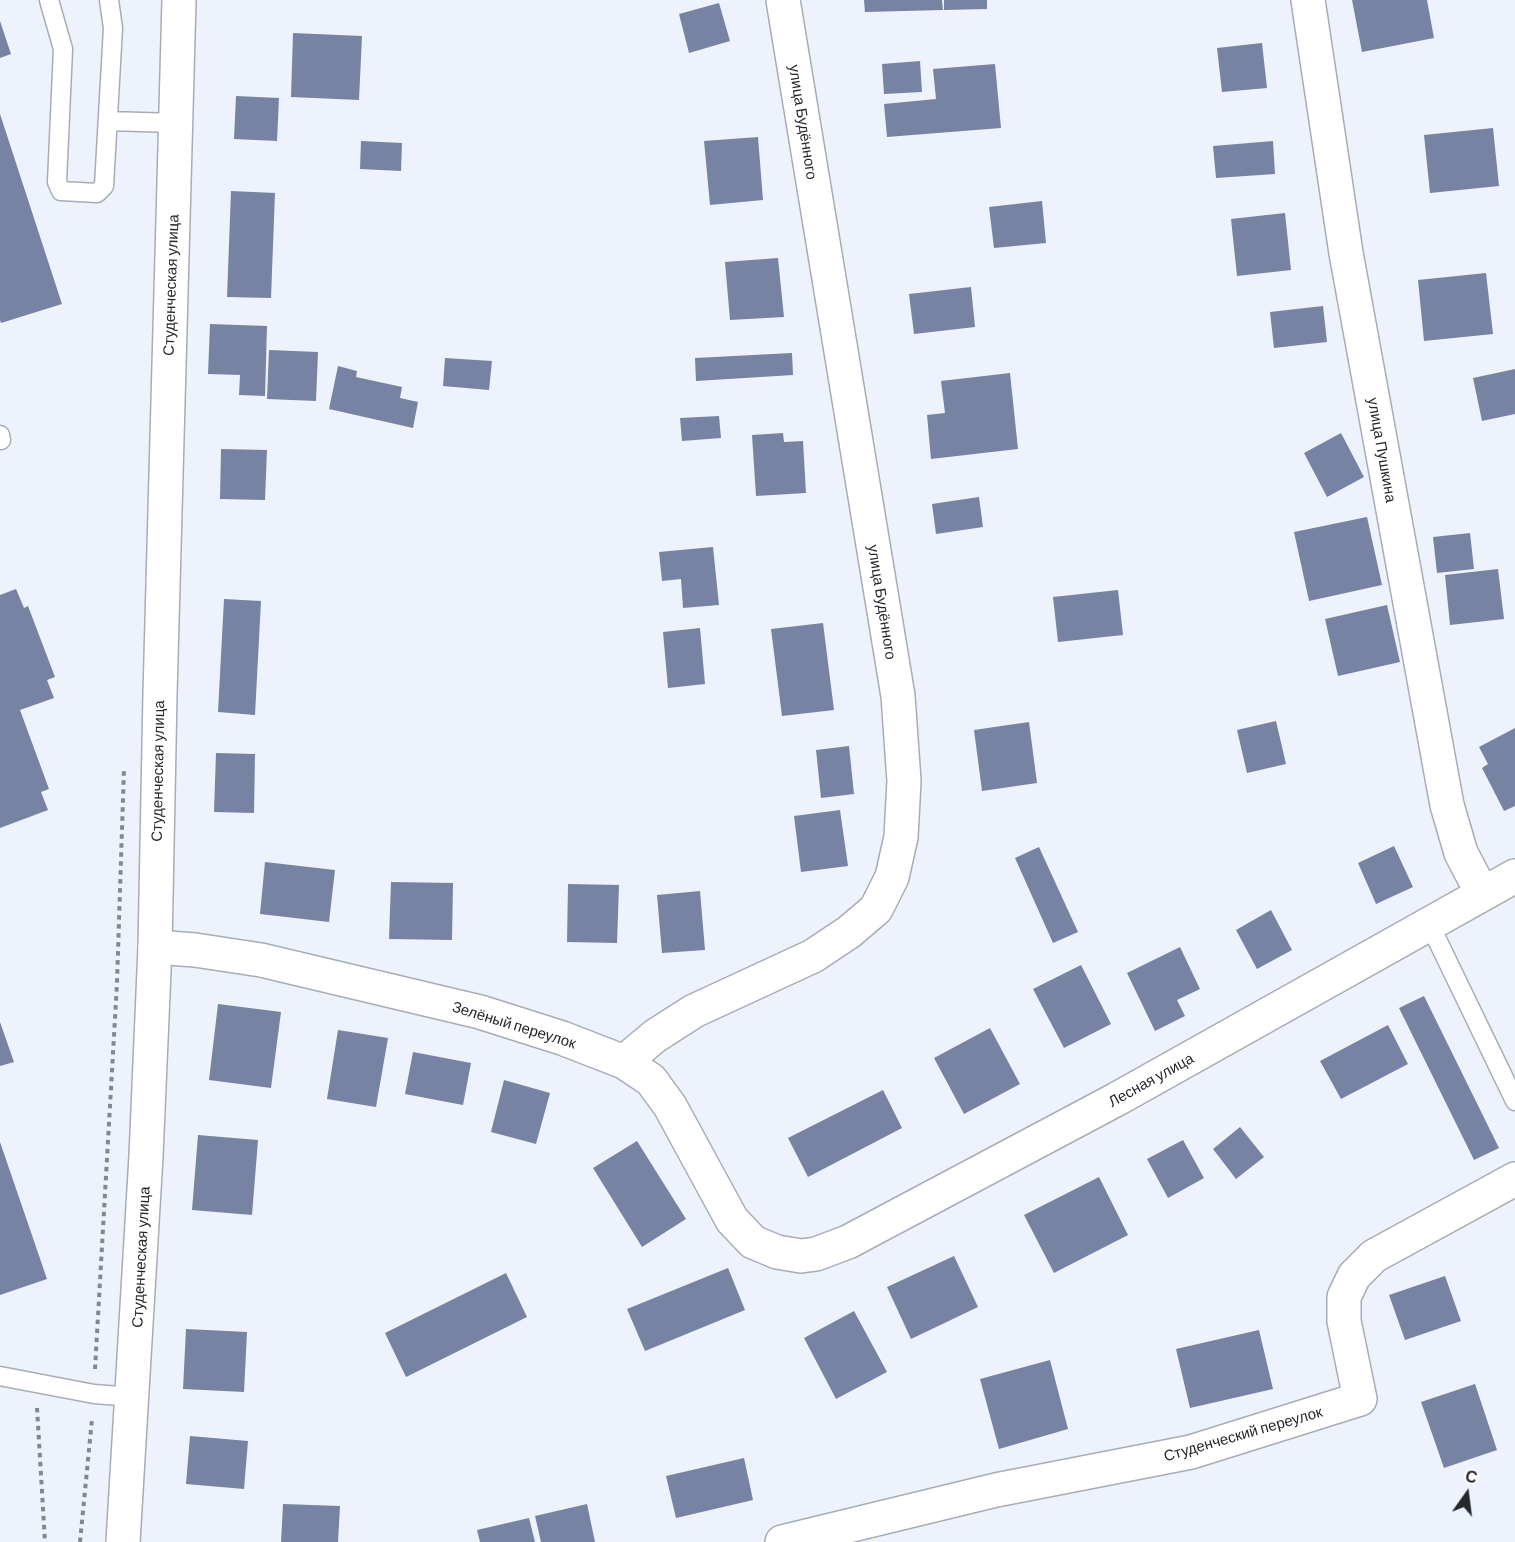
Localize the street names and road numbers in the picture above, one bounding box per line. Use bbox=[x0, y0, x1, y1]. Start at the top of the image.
street label: улица Будённого bbox=[785, 63, 821, 181]
street label: Студенческая улица bbox=[160, 214, 182, 356]
street label: улица Пушкина bbox=[1364, 396, 1400, 504]
street label: улица Будённого bbox=[864, 543, 900, 661]
street label: Студенческая улица bbox=[148, 700, 168, 842]
street label: Зелёный переулок bbox=[450, 998, 578, 1052]
street label: Лесная улица bbox=[1105, 1049, 1197, 1111]
street label: Студенческая улица bbox=[128, 1186, 154, 1328]
street label: Студенческий переулок bbox=[1162, 1403, 1324, 1465]

